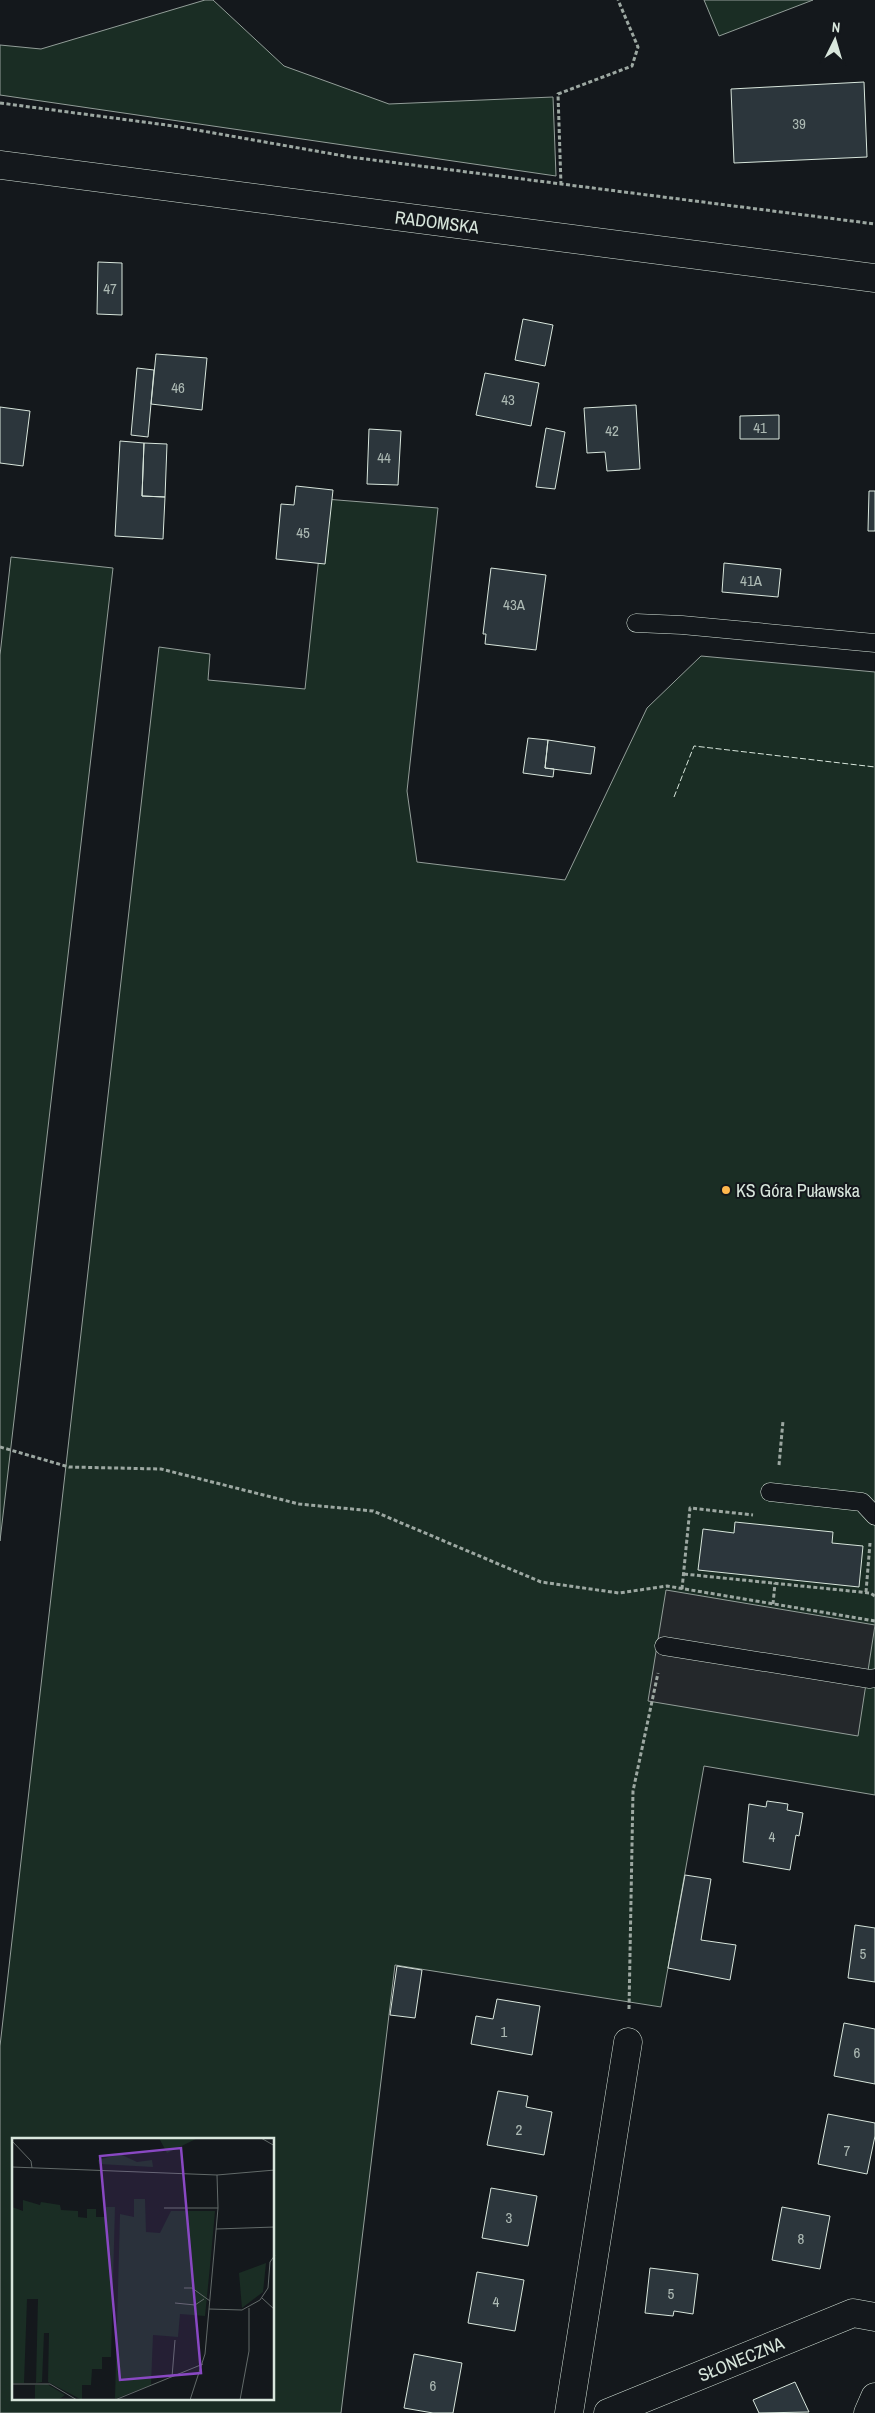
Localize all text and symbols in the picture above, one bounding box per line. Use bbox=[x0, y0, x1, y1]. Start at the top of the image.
north arrow bbox=[810, 15, 860, 65]
text: N bbox=[831, 18, 841, 36]
house number: 39 bbox=[792, 113, 806, 134]
street label: RADOMSKA bbox=[394, 204, 481, 240]
house number: 47 bbox=[103, 278, 117, 299]
house number: 46 bbox=[171, 377, 185, 398]
house number: 43 bbox=[501, 389, 515, 410]
house number: 41 bbox=[753, 417, 767, 438]
house number: 42 bbox=[605, 420, 619, 441]
house number: 44 bbox=[377, 447, 391, 468]
house number: 45 bbox=[296, 522, 310, 543]
house number: 41A bbox=[740, 570, 763, 591]
house number: 43A bbox=[503, 594, 526, 615]
place label: KS Góra Puławska bbox=[736, 1178, 860, 1203]
marker: KS Góra Puławska bbox=[720, 1184, 732, 1196]
house number: 4 bbox=[769, 1826, 776, 1847]
house number: 5 bbox=[860, 1943, 867, 1964]
house number: 1 bbox=[501, 2021, 508, 2042]
house number: 6 bbox=[854, 2042, 861, 2063]
house number: 2 bbox=[516, 2119, 523, 2140]
inset map bbox=[12, 2138, 275, 2400]
house number: 7 bbox=[844, 2140, 851, 2161]
house number: 3 bbox=[506, 2207, 513, 2228]
house number: 8 bbox=[798, 2228, 805, 2249]
house number: 5 bbox=[668, 2283, 675, 2304]
house number: 4 bbox=[493, 2291, 500, 2312]
street label: SŁONECZNA bbox=[694, 2330, 788, 2387]
house number: 6 bbox=[430, 2375, 437, 2396]

